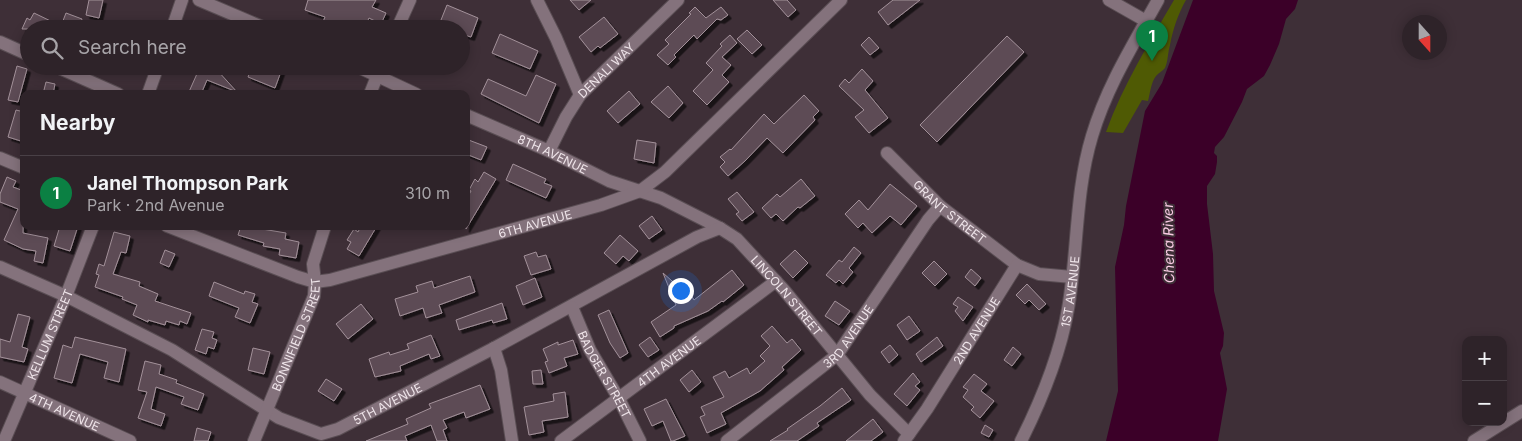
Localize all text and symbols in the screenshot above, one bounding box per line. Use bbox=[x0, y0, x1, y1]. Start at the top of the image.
north arrow bbox=[1402, 15, 1447, 60]
search box bbox=[20, 20, 470, 75]
pin: 1 bbox=[1136, 20, 1168, 61]
icon: search bbox=[38, 34, 66, 62]
text: Search here bbox=[78, 36, 187, 59]
street label: DENALI WAY bbox=[574, 39, 637, 101]
text: Nearby bbox=[40, 110, 115, 135]
street label: 8TH AVENUE bbox=[515, 131, 590, 177]
text: Janel Thompson Park bbox=[87, 172, 288, 195]
street label: GRANT STREET bbox=[911, 177, 989, 246]
text: 1 bbox=[53, 183, 59, 203]
text: 310 m bbox=[405, 183, 450, 203]
text: Park · 2nd Avenue bbox=[87, 195, 225, 215]
water label: Chena River bbox=[1159, 202, 1177, 284]
street label: 6TH AVENUE bbox=[496, 206, 573, 241]
street label: LINCOLN STREET bbox=[748, 252, 826, 339]
street label: 1ST AVENUE bbox=[1057, 255, 1082, 329]
street label: BONNIFIELD STREET bbox=[268, 277, 323, 393]
your location bbox=[668, 278, 694, 304]
street label: KELLUM STREET bbox=[24, 287, 76, 382]
street label: 2ND AVENUE bbox=[949, 294, 1003, 367]
street label: 3RD AVENUE bbox=[820, 302, 876, 371]
street label: BADGER STREET bbox=[575, 328, 635, 421]
street label: 4TH AVENUE bbox=[634, 332, 703, 390]
map controls bbox=[1462, 336, 1507, 426]
button: + bbox=[1462, 336, 1507, 381]
street label: 5TH AVENUE bbox=[350, 379, 424, 427]
button: − bbox=[1462, 381, 1507, 426]
street label: 4TH AVENUE bbox=[27, 389, 102, 434]

